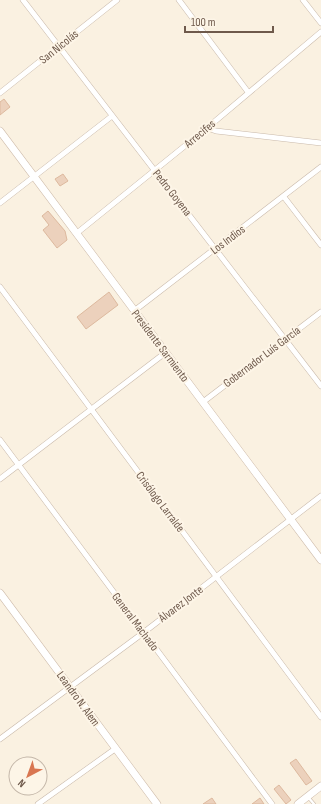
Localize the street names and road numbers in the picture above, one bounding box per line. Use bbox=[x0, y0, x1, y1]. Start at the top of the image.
street label: San Nicolás bbox=[36, 27, 82, 67]
street label: Arrecifes bbox=[181, 117, 219, 152]
street label: Pedro Goyena bbox=[149, 167, 195, 220]
street label: Los Indios bbox=[208, 222, 248, 258]
street label: Presidente Sarmiento bbox=[128, 307, 192, 385]
street label: Gobernador Luís García bbox=[220, 323, 304, 391]
street label: Crisólogo Larralde bbox=[132, 469, 188, 535]
street label: Álvarez Jonte bbox=[155, 582, 206, 626]
street label: General Machado bbox=[108, 590, 162, 654]
street label: Leandro N. Alem bbox=[53, 669, 103, 730]

